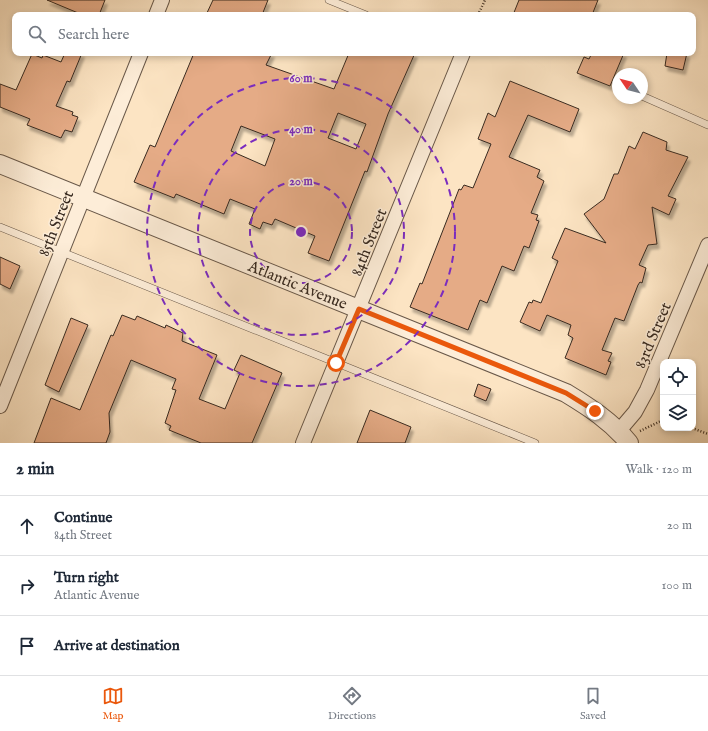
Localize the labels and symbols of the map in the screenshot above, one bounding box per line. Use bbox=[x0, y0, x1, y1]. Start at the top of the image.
north arrow bbox=[612, 68, 648, 104]
text: 60 m bbox=[290, 71, 313, 86]
text: 40 m bbox=[289, 122, 314, 137]
text: 20 m bbox=[289, 174, 313, 189]
street label: 85th Street bbox=[35, 187, 79, 260]
street label: 84th Street bbox=[347, 205, 393, 280]
centre of rings bbox=[294, 225, 308, 239]
street label: Atlantic Avenue bbox=[244, 257, 350, 315]
street label: 83rd Street bbox=[631, 299, 677, 372]
route start bbox=[327, 354, 345, 372]
route end bbox=[586, 402, 604, 420]

